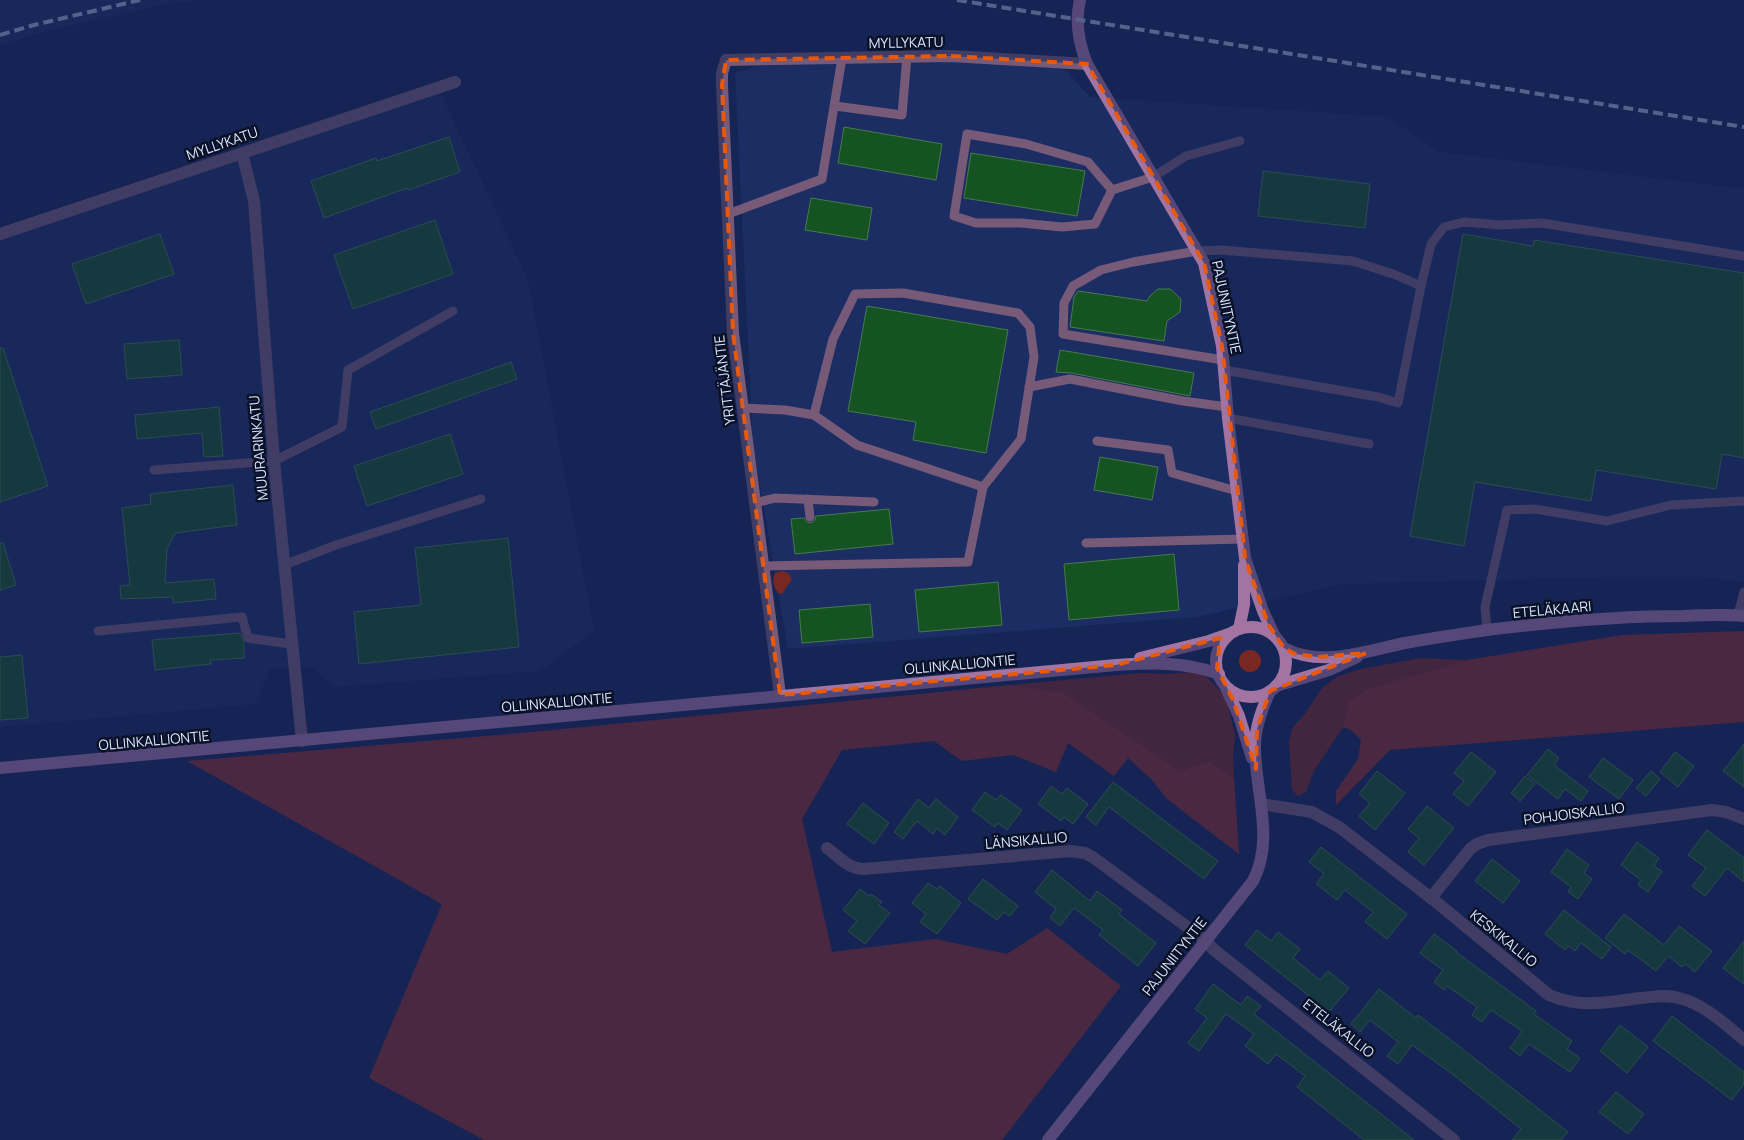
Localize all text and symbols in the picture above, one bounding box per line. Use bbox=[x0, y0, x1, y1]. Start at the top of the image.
street label: MYLLYKATU bbox=[868, 32, 944, 52]
street label: MYLLYKATU bbox=[184, 122, 260, 164]
street label: PAJUNIITYNTIE bbox=[1208, 259, 1246, 355]
street label: YRITTÄJÄNTIE bbox=[709, 334, 739, 426]
street label: MUURARINKATU bbox=[244, 395, 272, 501]
street label: ETELÄKAARI bbox=[1512, 596, 1592, 622]
street label: OLLINKALLIONTIE bbox=[904, 650, 1016, 678]
street label: OLLINKALLIONTIE bbox=[501, 688, 613, 716]
street label: OLLINKALLIONTIE bbox=[98, 726, 210, 754]
street label: POHJOISKALLIO bbox=[1522, 797, 1626, 829]
street label: LÄNSIKALLIO bbox=[984, 827, 1068, 853]
street label: KESKIKALLIO bbox=[1467, 905, 1541, 971]
street label: PAJUNIITYNTIE bbox=[1137, 913, 1211, 999]
street label: ETELÄKALLIO bbox=[1300, 994, 1378, 1062]

